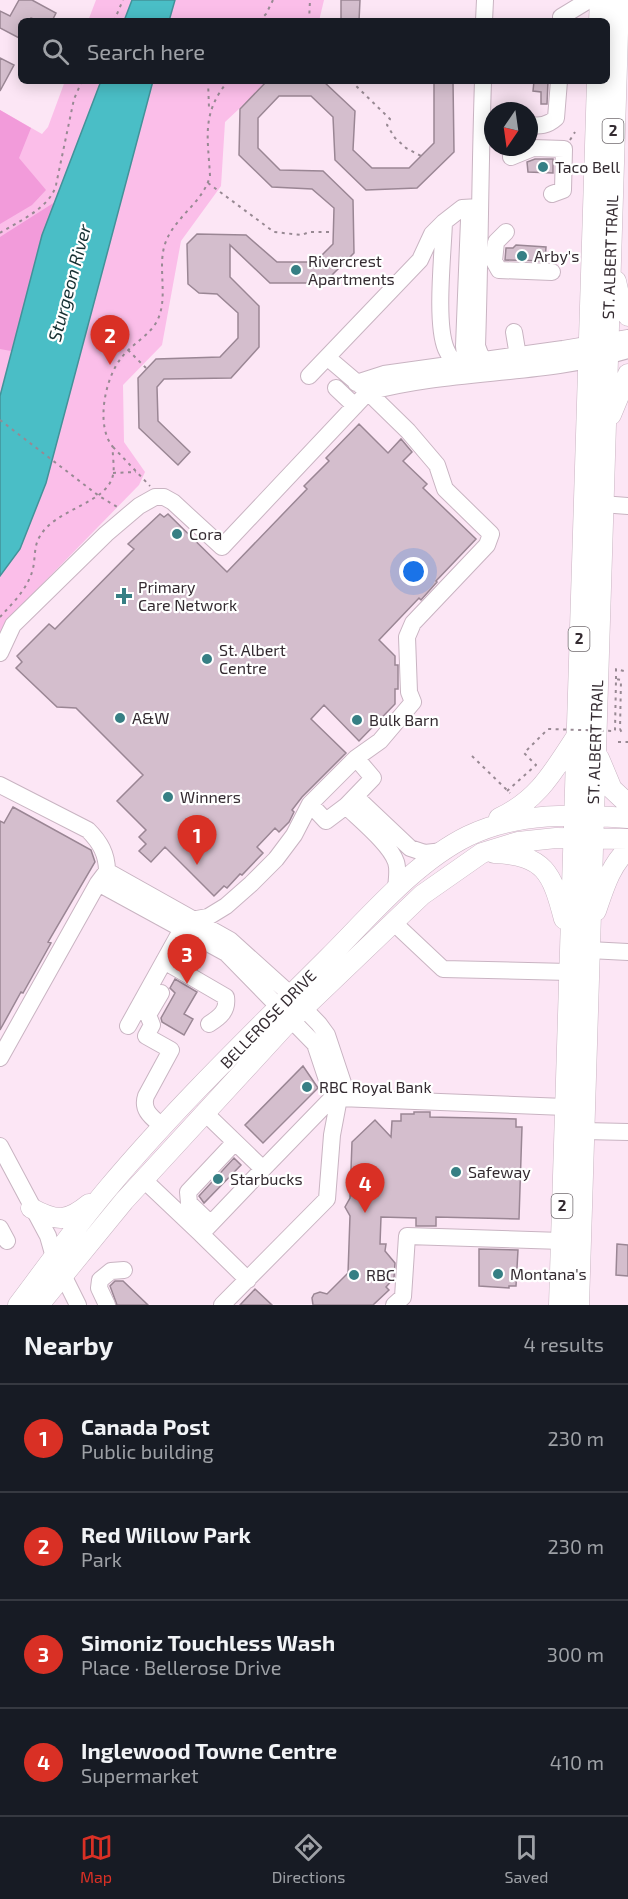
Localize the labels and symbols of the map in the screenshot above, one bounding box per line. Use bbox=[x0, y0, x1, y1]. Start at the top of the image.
north arrow bbox=[484, 102, 538, 156]
road number: 2 bbox=[602, 119, 624, 143]
place label: Taco Bell bbox=[555, 157, 620, 176]
marker: Taco Bell bbox=[536, 160, 550, 174]
street label: ST. ALBERT TRAIL bbox=[598, 194, 621, 320]
water label: Sturgeon River bbox=[43, 221, 95, 344]
place label: Arby's bbox=[534, 246, 579, 265]
marker: Arby's bbox=[515, 249, 529, 263]
place label: Rivercrest Apartments bbox=[308, 251, 395, 288]
marker: Rivercrest Apartments bbox=[289, 263, 303, 277]
pin: 2 bbox=[90, 316, 130, 365]
place label: Cora bbox=[189, 524, 222, 543]
marker: Cora bbox=[170, 527, 184, 541]
your location bbox=[399, 557, 428, 586]
place label: Primary Care Network bbox=[138, 577, 237, 614]
marker: Primary Care Network bbox=[115, 587, 133, 605]
road number: 2 bbox=[568, 627, 590, 651]
place label: St. Albert Centre bbox=[219, 640, 286, 677]
marker: St. Albert Centre bbox=[200, 652, 214, 666]
street label: ST. ALBERT TRAIL bbox=[583, 679, 606, 805]
place label: A&W bbox=[132, 708, 169, 727]
place label: Bulk Barn bbox=[369, 710, 439, 729]
marker: A&W bbox=[113, 711, 127, 725]
marker: Bulk Barn bbox=[350, 713, 364, 727]
place label: Winners bbox=[180, 787, 241, 806]
marker: Winners bbox=[161, 790, 175, 804]
pin: 1 bbox=[178, 816, 216, 865]
pin: 3 bbox=[168, 934, 207, 984]
street label: BELLEROSE DRIVE bbox=[216, 965, 320, 1072]
place label: RBC Royal Bank bbox=[319, 1077, 432, 1096]
marker: RBC Royal Bank bbox=[300, 1080, 314, 1094]
place label: Safeway bbox=[468, 1162, 531, 1181]
pin: 4 bbox=[346, 1164, 385, 1213]
marker: Safeway bbox=[449, 1165, 463, 1179]
place label: Starbucks bbox=[230, 1169, 303, 1188]
marker: Starbucks bbox=[211, 1172, 225, 1186]
road number: 2 bbox=[552, 1194, 572, 1218]
place label: Montana's bbox=[510, 1264, 587, 1283]
place label: RBC bbox=[366, 1265, 395, 1284]
marker: Montana's bbox=[491, 1267, 505, 1281]
marker: RBC bbox=[347, 1268, 361, 1282]

